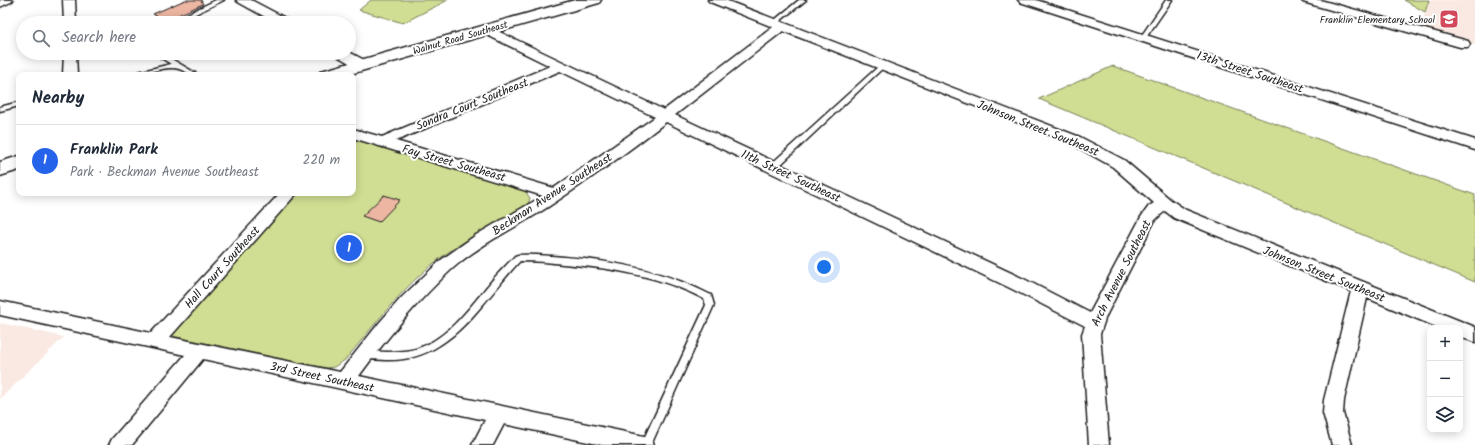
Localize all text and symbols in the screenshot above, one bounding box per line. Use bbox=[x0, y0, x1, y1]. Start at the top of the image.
school or university icon: Franklin Elementary School bbox=[1438, 8, 1460, 30]
place label: Franklin Elementary School bbox=[1320, 12, 1436, 28]
search box bbox=[16, 16, 356, 60]
street label: Walnut Road Southeast bbox=[411, 17, 510, 59]
text: Search here bbox=[62, 26, 136, 50]
icon: search bbox=[30, 27, 52, 49]
street label: 13th Street Southeast bbox=[1194, 46, 1306, 99]
street label: Sondra Court Southeast bbox=[413, 73, 532, 136]
text: Nearby bbox=[32, 85, 84, 112]
street label: Johnson Street Southeast bbox=[974, 95, 1102, 162]
text: Franklin Park bbox=[70, 138, 158, 162]
street label: Fay Street Southeast bbox=[400, 140, 508, 187]
street label: 11th Street Southeast bbox=[738, 145, 844, 208]
street label: Beckman Avenue Southeast bbox=[488, 148, 616, 241]
text: 1 bbox=[43, 150, 47, 171]
text: 220 m bbox=[303, 150, 340, 171]
text: Park · Beckman Avenue Southeast bbox=[70, 162, 259, 183]
street label: Arch Avenue Southeast bbox=[1086, 216, 1157, 330]
street label: Hall Court Southeast bbox=[180, 221, 265, 313]
pin: 1 bbox=[336, 233, 362, 263]
street label: Johnson Street Southeast bbox=[1260, 241, 1388, 308]
your location bbox=[814, 257, 834, 277]
map controls bbox=[1427, 325, 1463, 433]
button: + bbox=[1427, 325, 1463, 361]
street label: 3rd Street Southeast bbox=[268, 357, 376, 398]
button: − bbox=[1427, 361, 1463, 397]
button: layers bbox=[1427, 397, 1463, 433]

